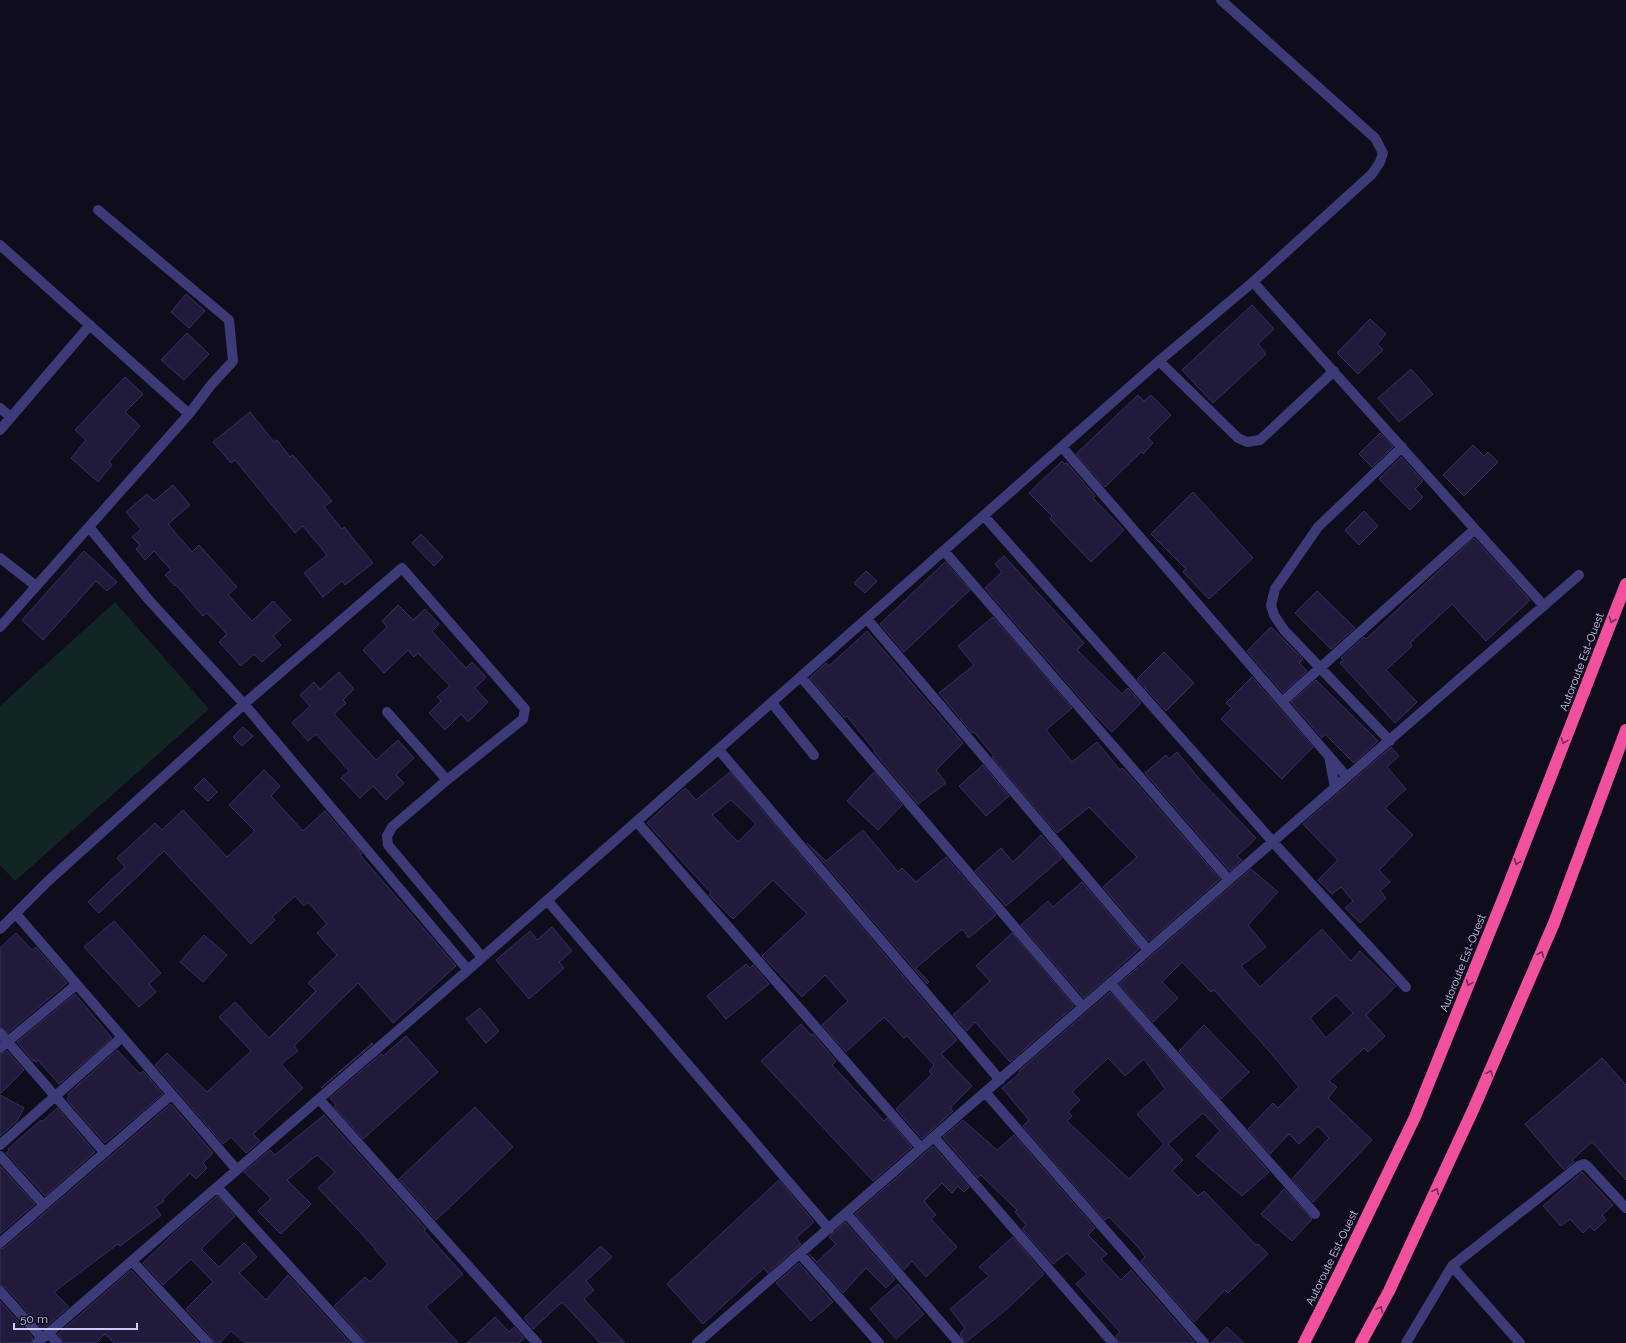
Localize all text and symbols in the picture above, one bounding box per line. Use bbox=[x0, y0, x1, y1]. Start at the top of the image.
street label: Autoroute Est-Ouest bbox=[1557, 611, 1607, 713]
one-way arrow bbox=[1608, 617, 1616, 624]
one-way arrow bbox=[1561, 738, 1569, 745]
one-way arrow bbox=[1514, 859, 1522, 866]
street label: Autoroute Est-Ouest bbox=[1437, 912, 1489, 1014]
one-way arrow bbox=[1536, 950, 1544, 958]
one-way arrow bbox=[1465, 980, 1473, 987]
one-way arrow bbox=[1485, 1070, 1493, 1077]
one-way arrow bbox=[1431, 1188, 1439, 1196]
street label: Autoroute Est-Ouest bbox=[1303, 1208, 1361, 1308]
scale bar bbox=[14, 1305, 137, 1331]
one-way arrow bbox=[1375, 1305, 1382, 1313]
text: 50 m bbox=[20, 1312, 48, 1326]

